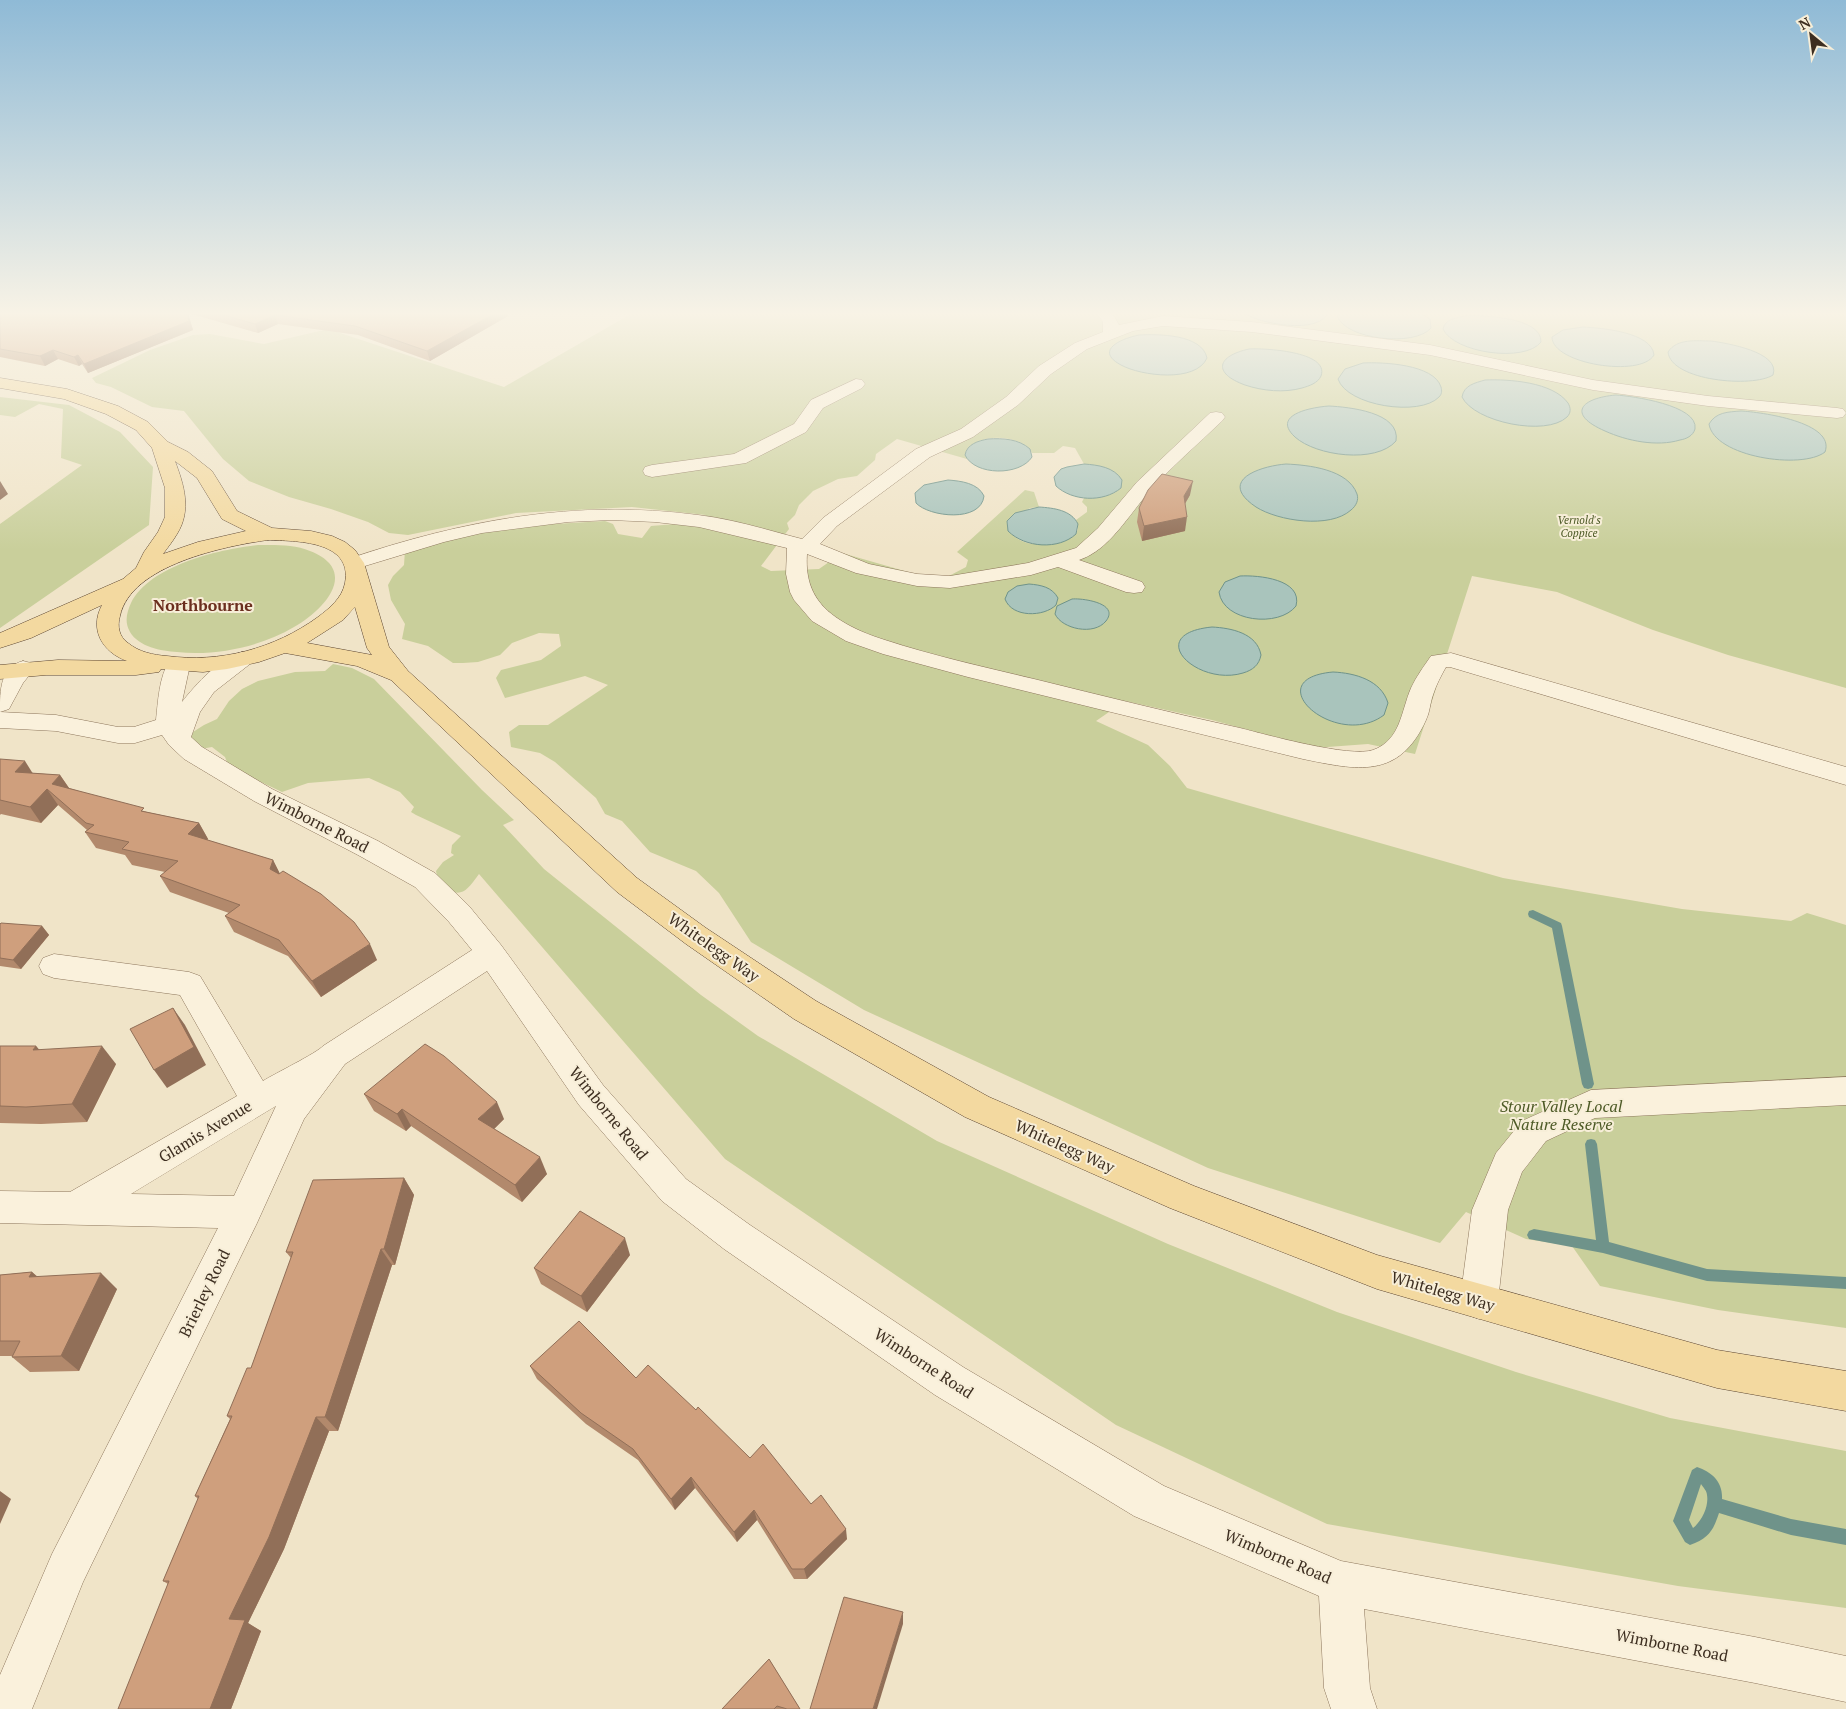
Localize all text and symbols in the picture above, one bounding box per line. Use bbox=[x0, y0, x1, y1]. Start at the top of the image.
north arrow bbox=[1786, 10, 1836, 60]
text: N bbox=[1795, 12, 1814, 34]
park label: Vernold's Coppice bbox=[1557, 513, 1601, 540]
district label: Northbourne bbox=[153, 594, 253, 616]
street label: Wimborne Road bbox=[261, 786, 373, 858]
street label: Whitelegg Way bbox=[664, 907, 765, 987]
street label: Wimborne Road bbox=[564, 1062, 654, 1164]
street label: Glamis Avenue bbox=[154, 1094, 256, 1168]
park label: Stour Valley Local Nature Reserve bbox=[1500, 1095, 1623, 1135]
street label: Whitelegg Way bbox=[1012, 1114, 1119, 1178]
street label: Brierley Road bbox=[173, 1245, 235, 1341]
street label: Whitelegg Way bbox=[1389, 1266, 1498, 1317]
street label: Wimborne Road bbox=[870, 1323, 978, 1403]
street label: Wimborne Road bbox=[1221, 1524, 1335, 1589]
street label: Wimborne Road bbox=[1614, 1623, 1730, 1667]

